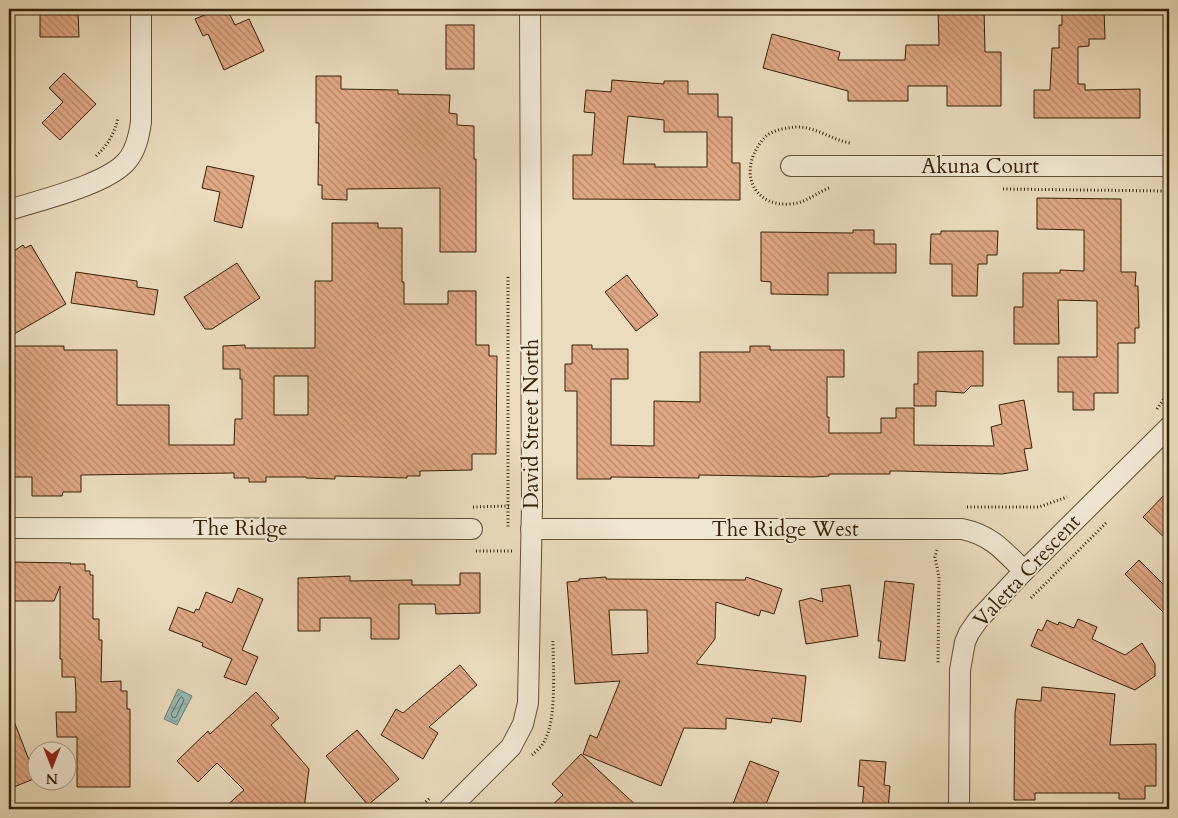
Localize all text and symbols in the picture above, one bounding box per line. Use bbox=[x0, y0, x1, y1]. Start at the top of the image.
street label: Akuna Court bbox=[921, 152, 1039, 181]
street label: David Street North bbox=[517, 338, 546, 509]
street label: Valetta Crescent bbox=[967, 508, 1087, 634]
street label: The Ridge bbox=[192, 514, 288, 543]
street label: The Ridge West bbox=[711, 515, 859, 544]
north arrow bbox=[28, 740, 78, 790]
text: N bbox=[46, 769, 58, 788]

